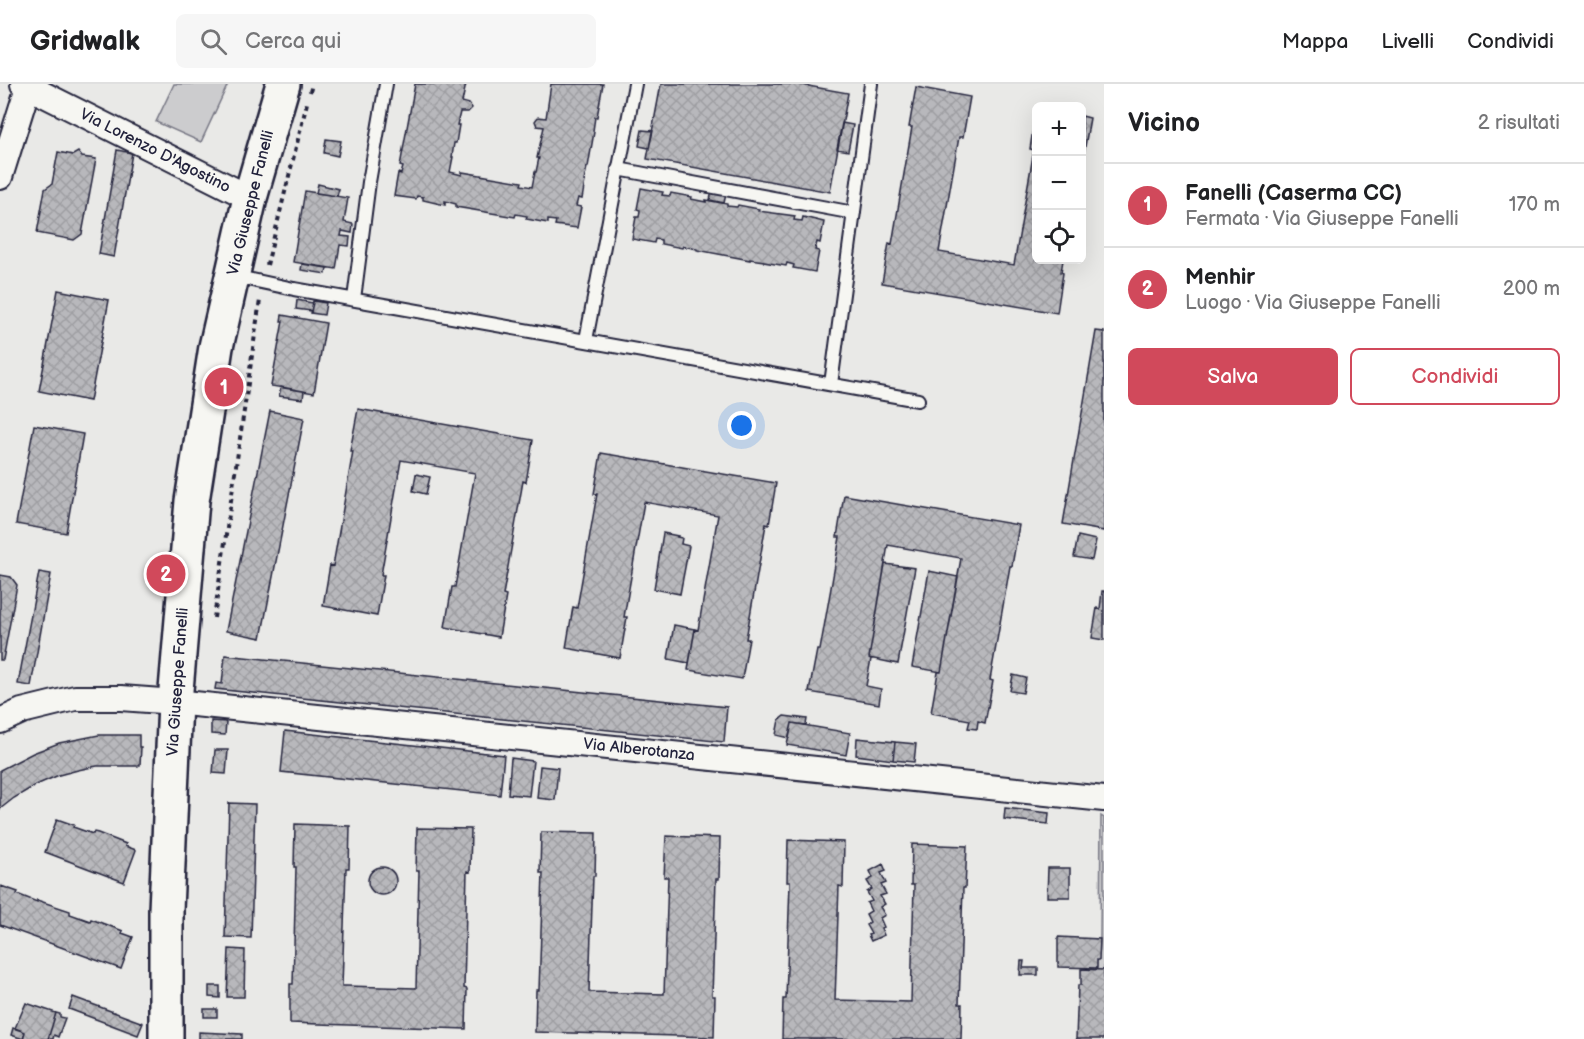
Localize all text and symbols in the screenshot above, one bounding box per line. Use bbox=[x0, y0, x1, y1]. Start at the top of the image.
search box bbox=[176, 14, 596, 68]
text: Gridwalk bbox=[30, 25, 140, 58]
icon: search bbox=[197, 25, 230, 58]
text: Cerca qui bbox=[245, 28, 341, 55]
text: Mappa bbox=[1282, 29, 1348, 54]
text: Livelli bbox=[1381, 29, 1434, 54]
text: Condividi bbox=[1467, 29, 1554, 54]
map controls bbox=[1032, 102, 1086, 264]
button: + bbox=[1032, 102, 1086, 156]
street label: Via Lorenzo D'Agostino bbox=[77, 105, 233, 197]
text: Vicino bbox=[1128, 108, 1200, 139]
text: 2 risultati bbox=[1478, 111, 1560, 135]
street label: Via Giuseppe Fanelli bbox=[224, 128, 278, 278]
button: − bbox=[1032, 156, 1086, 210]
text: Fanelli (Caserma CC) bbox=[1185, 180, 1402, 207]
text: 1 bbox=[1143, 193, 1152, 217]
text: 170 m bbox=[1509, 193, 1560, 217]
text: Fermata · Via Giuseppe Fanelli bbox=[1185, 207, 1459, 231]
button: locate bbox=[1032, 210, 1086, 264]
text: Menhir bbox=[1185, 264, 1255, 291]
text: 2 bbox=[1142, 277, 1153, 301]
text: 200 m bbox=[1503, 277, 1560, 301]
text: Luogo · Via Giuseppe Fanelli bbox=[1185, 291, 1441, 315]
button: Salva bbox=[1128, 348, 1338, 405]
button: Condividi bbox=[1350, 348, 1560, 405]
pin: 1 bbox=[204, 364, 244, 410]
your location bbox=[727, 411, 756, 440]
pin: 2 bbox=[146, 552, 186, 596]
street label: Via Giuseppe Fanelli bbox=[163, 607, 193, 757]
street label: Via Alberotanza bbox=[582, 735, 696, 765]

